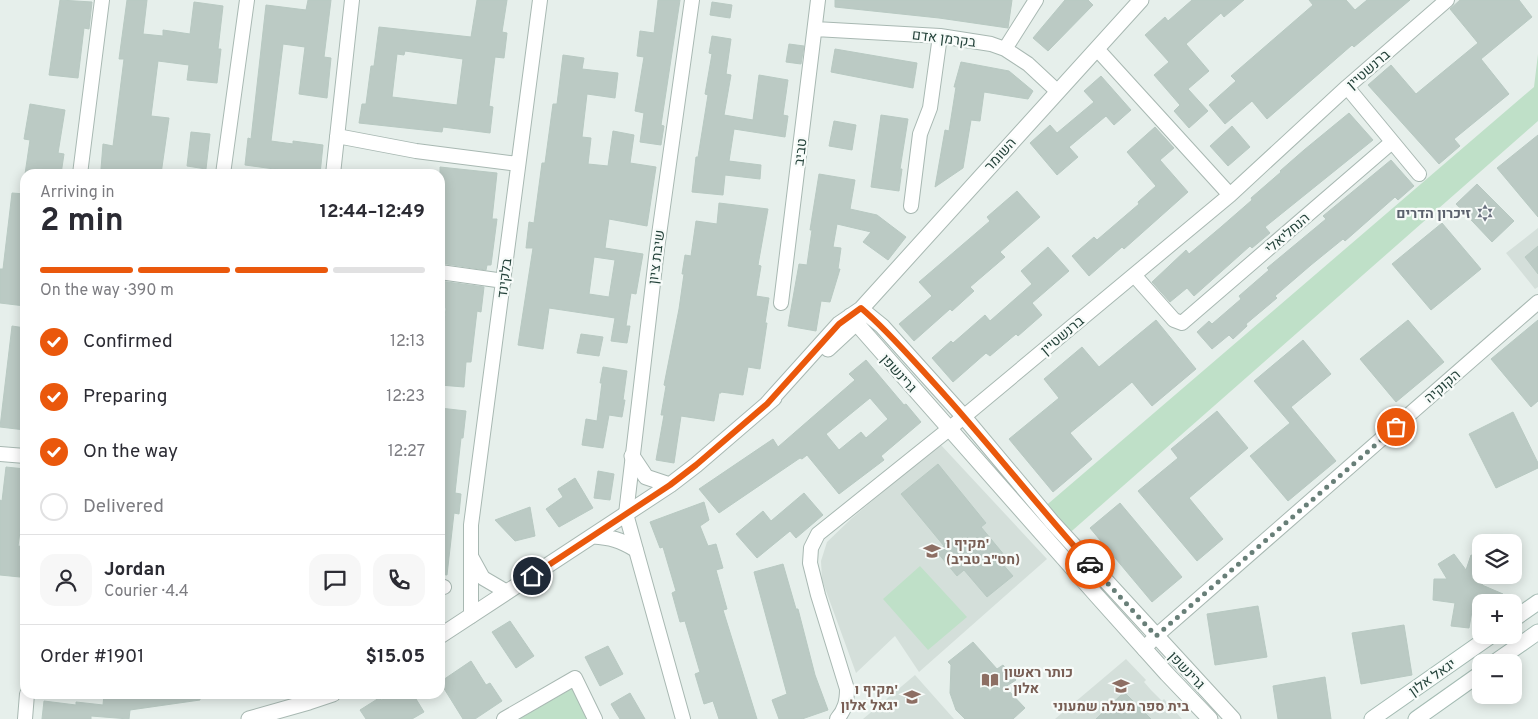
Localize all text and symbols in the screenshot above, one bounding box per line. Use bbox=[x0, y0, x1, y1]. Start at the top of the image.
street label: בקרמן אדם bbox=[911, 27, 977, 52]
street label: ברנשטיין bbox=[1344, 46, 1394, 93]
street label: השומר bbox=[982, 135, 1021, 175]
street label: טביב bbox=[791, 137, 812, 167]
text: Arriving in bbox=[40, 183, 115, 203]
text: 12:44–12:49 bbox=[319, 200, 425, 224]
text: 2 min bbox=[40, 202, 124, 242]
synagogue icon: זיכרון הדרים bbox=[1475, 203, 1495, 223]
place label: זיכרון הדרים bbox=[1396, 206, 1471, 223]
street label: הנחליאלי bbox=[1262, 210, 1314, 258]
street label: שיבת ציון bbox=[646, 229, 669, 285]
street label: בלקינד bbox=[495, 257, 516, 299]
text: On the way · 390 m bbox=[40, 281, 174, 301]
street label: ברנשטיין bbox=[1038, 313, 1089, 359]
icon: check bbox=[40, 328, 68, 356]
text: Confirmed bbox=[83, 330, 173, 354]
text: 12:13 bbox=[390, 332, 425, 352]
street label: גרינשפן bbox=[876, 351, 919, 397]
street label: הקוקיה bbox=[1421, 367, 1464, 407]
icon: check bbox=[40, 383, 68, 411]
text: Preparing bbox=[83, 385, 167, 409]
text: 12:23 bbox=[386, 387, 425, 407]
pin bbox=[1375, 406, 1417, 448]
icon: bag bbox=[1382, 413, 1410, 441]
icon: check bbox=[40, 438, 68, 466]
text: On the way bbox=[83, 440, 178, 464]
text: 12:27 bbox=[388, 442, 425, 462]
text: Delivered bbox=[83, 495, 164, 519]
map controls bbox=[1472, 534, 1522, 704]
button: layers bbox=[1472, 534, 1522, 584]
place label: מקיף ו' (חט"ב טביב) bbox=[946, 536, 1020, 569]
courier bbox=[1065, 539, 1115, 589]
school or university icon: מקיף ו' (חט"ב טביב) bbox=[922, 541, 942, 561]
icon: car bbox=[1076, 550, 1104, 578]
button: person bbox=[40, 554, 92, 606]
button: chat bbox=[309, 554, 361, 606]
button: phone bbox=[373, 554, 425, 606]
pin bbox=[511, 555, 553, 597]
text: Jordan bbox=[104, 558, 166, 582]
icon: home bbox=[518, 562, 546, 590]
text: Courier · 4.4 bbox=[104, 582, 189, 602]
button: + bbox=[1472, 594, 1522, 644]
text: Order #1901 bbox=[40, 645, 144, 669]
text: $15.05 bbox=[366, 645, 425, 669]
street label: גרינשפן bbox=[1164, 649, 1208, 693]
button: − bbox=[1472, 654, 1522, 704]
street label: יגאל אלון bbox=[1406, 656, 1460, 701]
place label: כותר ראשון - אלון bbox=[1004, 665, 1073, 698]
library icon: כותר ראשון - אלון bbox=[980, 670, 1000, 690]
school or university icon: בית ספר מעלה שמעוני bbox=[1111, 676, 1131, 696]
place label: מקיף ו' יגאל אלון bbox=[841, 682, 898, 715]
school or university icon: מקיף ו' יגאל אלון bbox=[902, 687, 922, 707]
place label: בית ספר מעלה שמעוני bbox=[1053, 699, 1189, 716]

